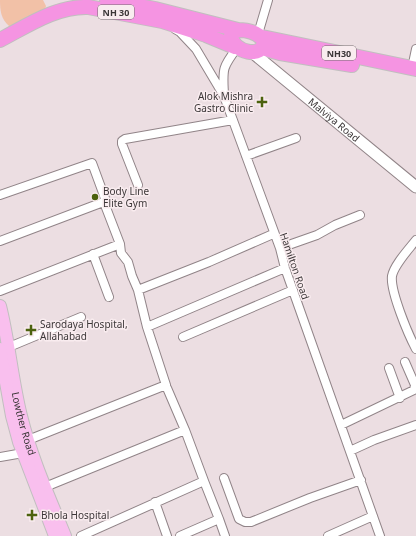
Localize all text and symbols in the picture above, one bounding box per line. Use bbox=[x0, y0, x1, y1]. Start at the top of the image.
road number: NH 30 bbox=[98, 5, 134, 19]
road number: NH30 bbox=[322, 46, 356, 60]
place label: Alok Mishra Gastro Clinic bbox=[194, 89, 253, 115]
street label: Malviya Road bbox=[306, 94, 363, 145]
marker: Alok Mishra Gastro Clinic bbox=[256, 96, 268, 108]
place label: Body Line Elite Gym bbox=[103, 184, 149, 210]
marker: Body Line Elite Gym bbox=[90, 192, 100, 202]
street label: Hamilton Road bbox=[277, 231, 313, 301]
place label: Sarodaya Hospital, Allahabad bbox=[40, 317, 128, 343]
marker: Sarodaya Hospital, Allahabad bbox=[25, 324, 37, 336]
street label: Lowther Road bbox=[9, 391, 39, 457]
place label: Bhola Hospital bbox=[41, 508, 109, 522]
marker: Bhola Hospital bbox=[26, 509, 38, 521]

